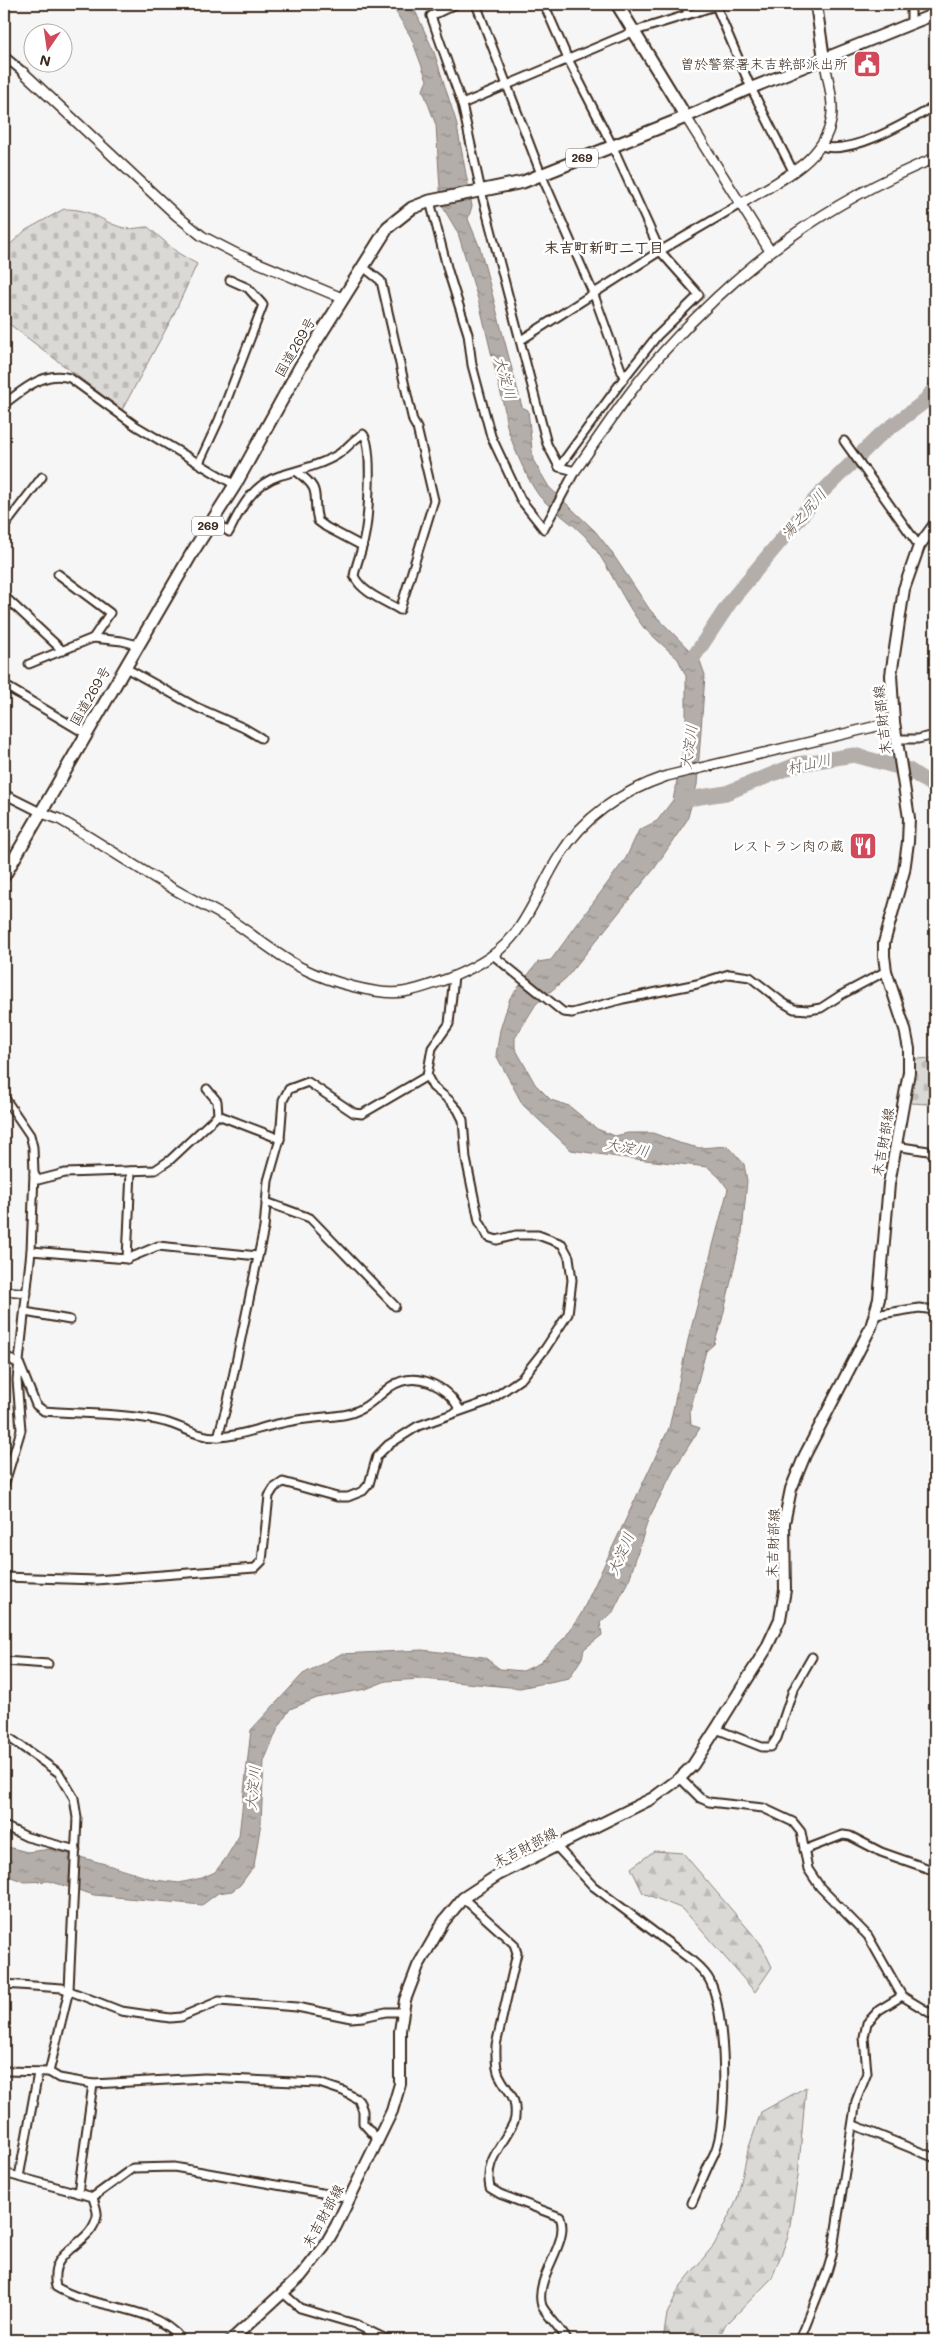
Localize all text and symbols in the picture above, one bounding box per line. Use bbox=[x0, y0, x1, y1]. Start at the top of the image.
north arrow bbox=[22, 22, 72, 72]
public building icon: 曽於警察署末吉幹部派出所 bbox=[852, 49, 882, 79]
text: N bbox=[38, 51, 52, 72]
place label: 曽於警察署末吉幹部派出所 bbox=[680, 54, 848, 73]
road number: 269 bbox=[566, 148, 598, 168]
district label: 末吉町新町二丁目 bbox=[544, 237, 664, 257]
street label: 国道269号 bbox=[270, 313, 319, 380]
water label: 大淀川 bbox=[490, 353, 522, 402]
water label: 湯之尻川 bbox=[776, 484, 830, 543]
road number: 269 bbox=[192, 516, 224, 536]
street label: 国道269号 bbox=[65, 662, 114, 729]
street label: 末吉財部線 bbox=[868, 684, 895, 756]
water label: 大淀川 bbox=[675, 723, 701, 771]
water label: 村山川 bbox=[785, 748, 833, 778]
restaurant icon: レストラン肉の蔵 bbox=[848, 831, 878, 861]
place label: レストラン肉の蔵 bbox=[731, 836, 844, 855]
street label: 末吉財部線 bbox=[867, 1106, 898, 1178]
water label: 大淀川 bbox=[603, 1133, 651, 1161]
street label: 末吉財部線 bbox=[762, 1508, 783, 1578]
water label: 大淀川 bbox=[602, 1529, 638, 1578]
water label: 大淀川 bbox=[240, 1765, 264, 1811]
street label: 末吉財部線 bbox=[489, 1822, 560, 1871]
street label: 末吉財部線 bbox=[297, 2181, 348, 2251]

